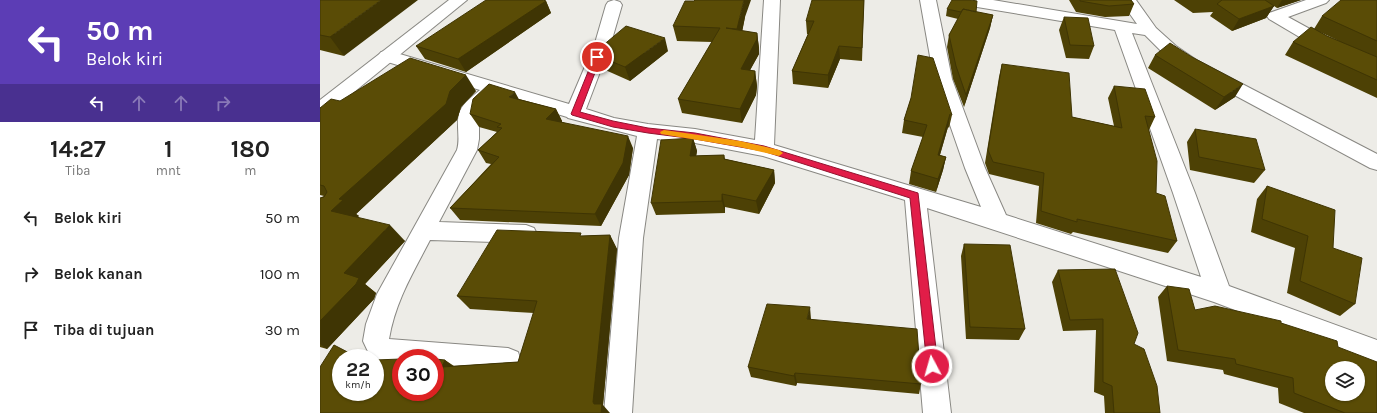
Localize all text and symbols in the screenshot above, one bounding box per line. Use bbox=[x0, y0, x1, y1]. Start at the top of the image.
text: 50 m bbox=[86, 14, 154, 47]
icon: left bbox=[20, 16, 72, 68]
pin bbox=[580, 40, 614, 74]
icon: arrive bbox=[586, 46, 608, 68]
text: Belok kiri bbox=[86, 48, 163, 70]
icon: left bbox=[86, 92, 108, 114]
icon: ahead bbox=[128, 92, 150, 114]
icon: ahead bbox=[170, 92, 192, 114]
icon: right bbox=[212, 92, 234, 114]
text: 14:27 bbox=[50, 135, 106, 163]
text: 1 bbox=[164, 135, 173, 163]
text: 180 bbox=[231, 135, 270, 163]
text: Tiba bbox=[65, 163, 91, 178]
text: mnt bbox=[156, 163, 181, 178]
text: m bbox=[244, 163, 256, 178]
icon: left bbox=[20, 207, 42, 229]
text: Belok kiri bbox=[54, 209, 122, 227]
text: 50 m bbox=[265, 209, 300, 227]
icon: right bbox=[20, 263, 42, 285]
text: Belok kanan bbox=[54, 265, 143, 283]
text: 100 m bbox=[260, 265, 300, 283]
icon: arrive bbox=[20, 319, 42, 341]
text: Tiba di tujuan bbox=[54, 321, 154, 339]
text: 30 m bbox=[265, 321, 300, 339]
position arrow bbox=[911, 345, 953, 387]
speed limit sign: 30 bbox=[392, 349, 444, 401]
text: 22 bbox=[346, 358, 370, 381]
map controls bbox=[1325, 361, 1365, 401]
button: layers bbox=[1325, 361, 1365, 401]
text: km/h bbox=[345, 379, 371, 391]

